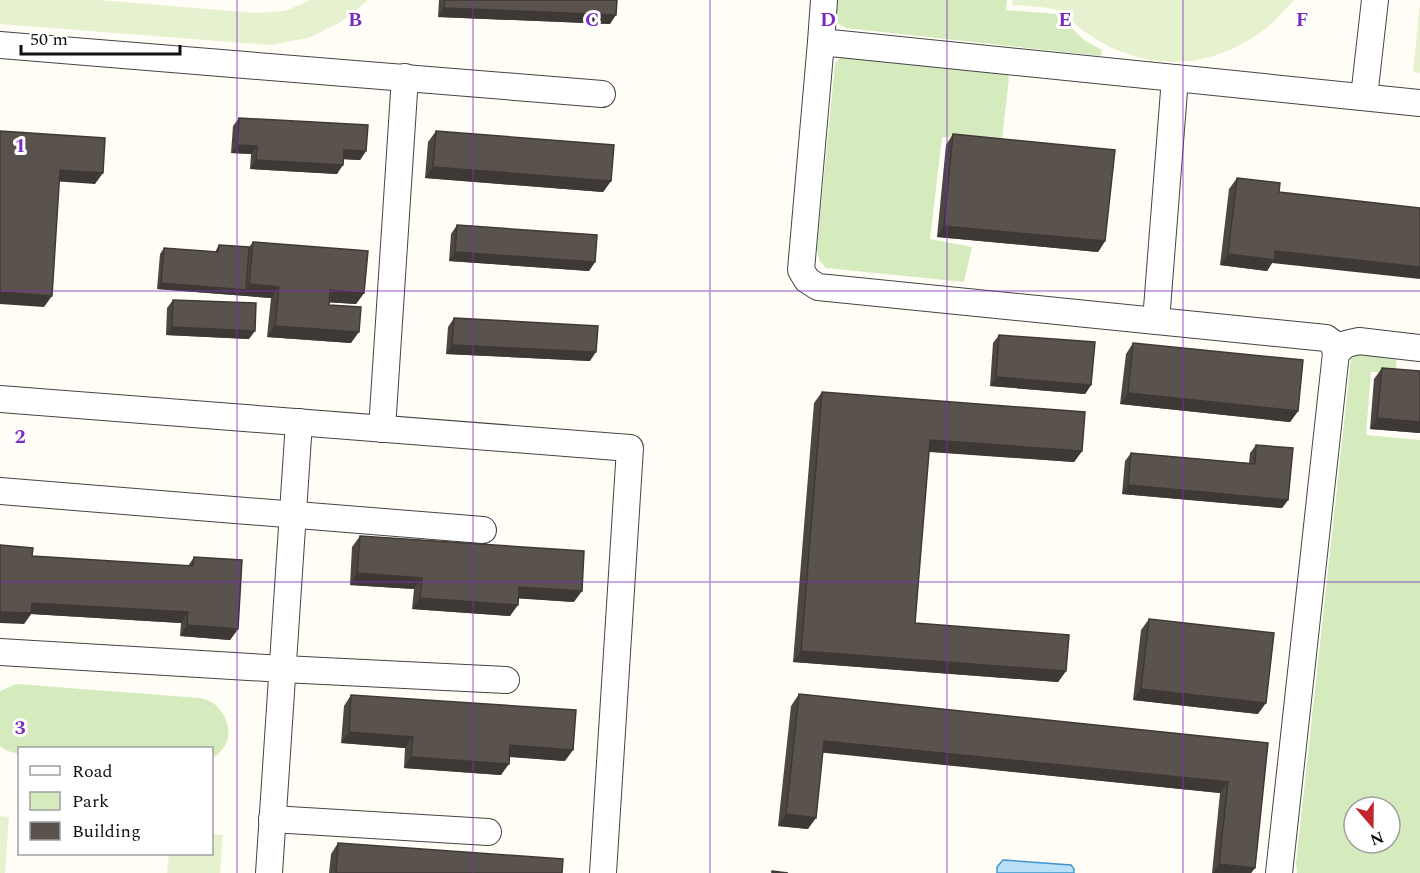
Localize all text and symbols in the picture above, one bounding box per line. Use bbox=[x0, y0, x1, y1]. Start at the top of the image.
text: B bbox=[348, 5, 362, 35]
text: C bbox=[585, 5, 599, 35]
text: D bbox=[820, 5, 836, 35]
text: E bbox=[1058, 5, 1072, 35]
text: F bbox=[1296, 5, 1308, 35]
scale bar bbox=[21, 18, 180, 56]
text: 50 m bbox=[30, 26, 68, 53]
text: 1 bbox=[14, 131, 26, 161]
text: 2 bbox=[14, 422, 26, 452]
text: 3 bbox=[14, 713, 26, 743]
legend bbox=[18, 747, 213, 855]
text: Road bbox=[72, 758, 113, 785]
text: Park bbox=[72, 788, 109, 815]
north arrow bbox=[1342, 795, 1402, 855]
text: Building bbox=[72, 818, 141, 845]
text: N bbox=[1367, 825, 1387, 852]

